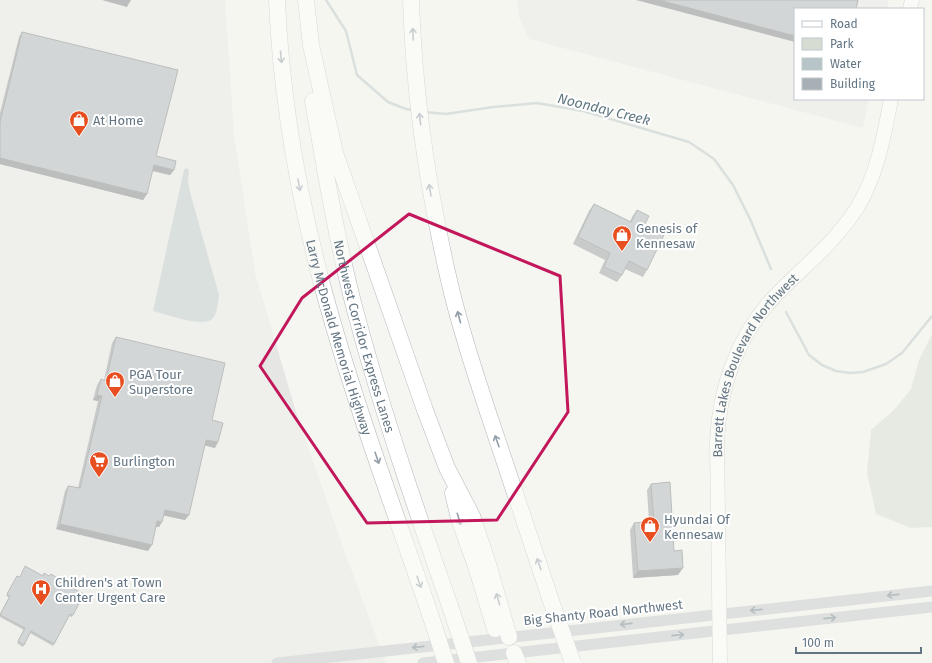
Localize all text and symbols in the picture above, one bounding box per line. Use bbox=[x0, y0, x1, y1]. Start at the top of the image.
legend bbox=[794, 8, 924, 100]
text: Road bbox=[830, 17, 858, 31]
one-way arrow bbox=[409, 28, 416, 41]
text: Park bbox=[830, 37, 854, 51]
one-way arrow bbox=[277, 50, 284, 63]
text: Water bbox=[830, 57, 862, 71]
text: Building bbox=[830, 77, 876, 91]
water label: Noonday Creek bbox=[556, 90, 652, 129]
shop icon: At Home bbox=[68, 109, 90, 137]
place label: At Home bbox=[93, 113, 143, 128]
one-way arrow bbox=[416, 113, 424, 126]
one-way arrow bbox=[295, 179, 303, 192]
one-way arrow bbox=[426, 184, 434, 197]
place label: Genesis of Kennesaw bbox=[636, 221, 699, 251]
shop icon: Genesis of Kennesaw bbox=[611, 224, 633, 252]
street label: Larry McDonald Memorial Highway bbox=[303, 238, 375, 438]
street label: Northwest Corridor Express Lanes bbox=[331, 239, 398, 435]
street label: Barrett Lakes Boulevard Northwest bbox=[710, 270, 802, 458]
one-way arrow bbox=[454, 311, 462, 324]
place label: PGA Tour Superstore bbox=[129, 367, 193, 397]
shop icon: PGA Tour Superstore bbox=[104, 370, 126, 398]
one-way arrow bbox=[493, 435, 501, 447]
supermarket icon: Burlington bbox=[88, 450, 110, 478]
one-way arrow bbox=[374, 452, 381, 465]
place label: Burlington bbox=[113, 454, 175, 469]
place label: Hyundai Of Kennesaw bbox=[664, 512, 731, 542]
one-way arrow bbox=[456, 513, 463, 526]
shop icon: Hyundai Of Kennesaw bbox=[639, 515, 661, 543]
one-way arrow bbox=[535, 558, 542, 571]
place label: Children's at Town Center Urgent Care bbox=[55, 575, 166, 605]
one-way arrow bbox=[415, 575, 423, 587]
hospital icon: Children's at Town Center Urgent Care bbox=[30, 578, 52, 606]
one-way arrow bbox=[887, 591, 900, 598]
one-way arrow bbox=[494, 593, 501, 606]
street label: Big Shanty Road Northwest bbox=[523, 597, 684, 628]
one-way arrow bbox=[750, 606, 763, 614]
one-way arrow bbox=[823, 614, 836, 622]
one-way arrow bbox=[620, 620, 633, 628]
scale bar bbox=[796, 629, 921, 655]
one-way arrow bbox=[671, 631, 684, 639]
text: 100 m bbox=[802, 636, 834, 650]
one-way arrow bbox=[412, 643, 425, 651]

